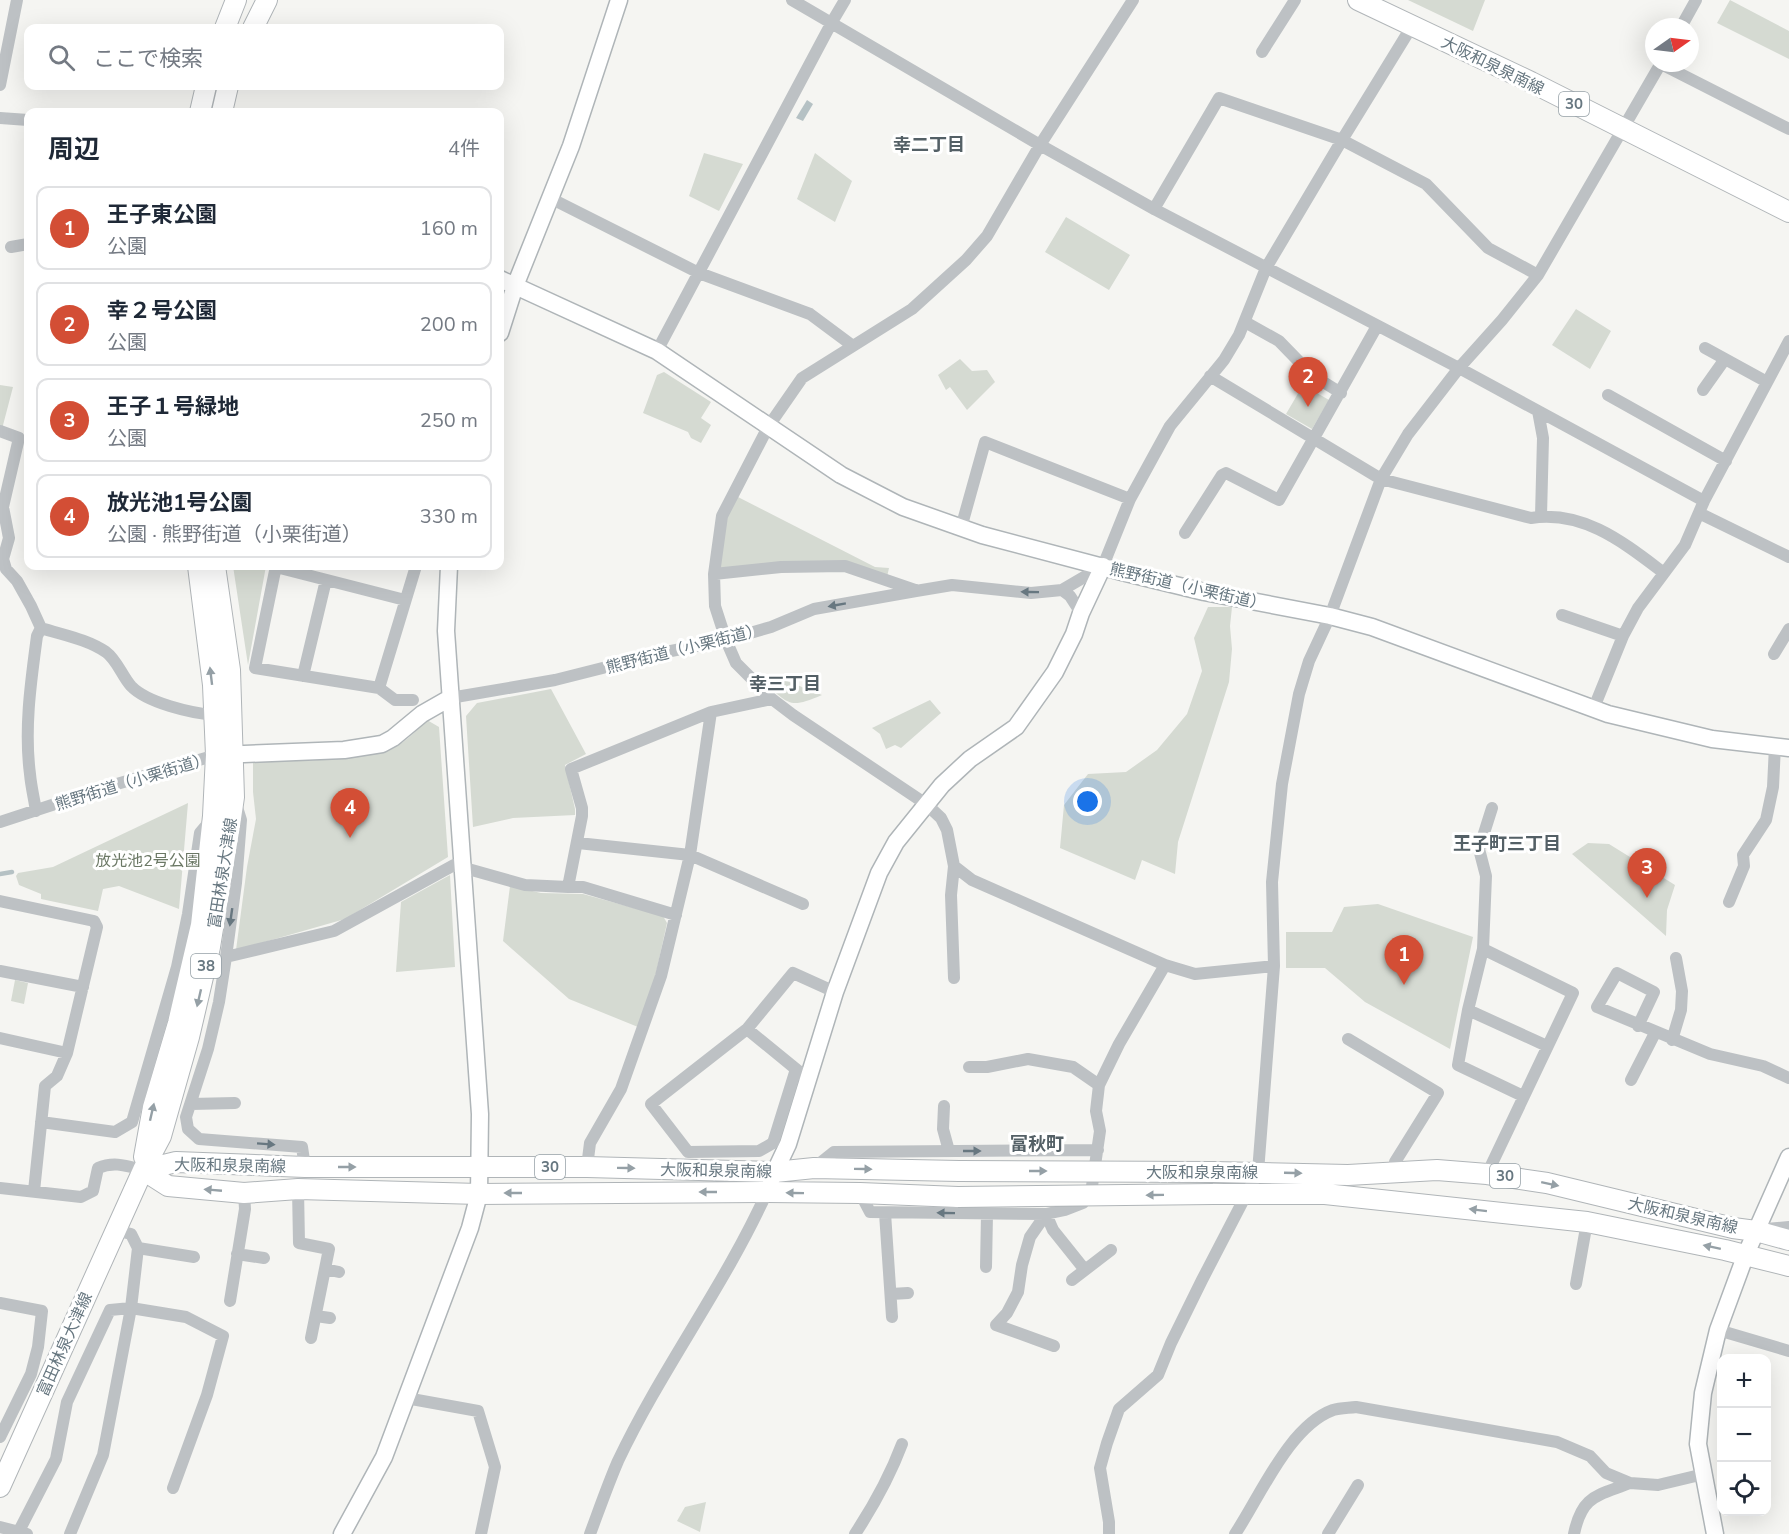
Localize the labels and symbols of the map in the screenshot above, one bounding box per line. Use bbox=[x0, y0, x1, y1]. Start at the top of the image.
north arrow bbox=[1645, 18, 1699, 72]
street label: 大阪和泉泉南線 bbox=[1437, 31, 1548, 100]
road number: 30 bbox=[1559, 92, 1589, 116]
district label: 幸二丁目 bbox=[893, 133, 965, 157]
pin: 2 bbox=[1288, 358, 1328, 407]
street label: 熊野街道（小栗街道） bbox=[1107, 558, 1268, 616]
one-way arrow bbox=[1020, 587, 1039, 596]
one-way arrow bbox=[827, 601, 846, 610]
street label: 熊野街道（小栗街道） bbox=[604, 619, 765, 679]
one-way arrow bbox=[207, 666, 216, 685]
district label: 幸三丁目 bbox=[749, 672, 821, 696]
street label: 熊野街道（小栗街道） bbox=[53, 748, 212, 816]
your location bbox=[1073, 787, 1102, 816]
pin: 4 bbox=[330, 788, 370, 838]
street label: 富田林泉大津線 bbox=[203, 816, 243, 930]
district label: 王子町三丁目 bbox=[1453, 832, 1561, 856]
pin: 3 bbox=[1628, 848, 1666, 898]
park label: 放光池2号公園 bbox=[95, 850, 201, 872]
one-way arrow bbox=[227, 908, 236, 927]
pin: 1 bbox=[1384, 936, 1424, 985]
road number: 38 bbox=[191, 954, 221, 978]
one-way arrow bbox=[194, 989, 203, 1008]
one-way arrow bbox=[148, 1102, 157, 1121]
district label: 富秋町 bbox=[1010, 1132, 1064, 1156]
one-way arrow bbox=[256, 1139, 275, 1149]
one-way arrow bbox=[962, 1146, 981, 1156]
street label: 大阪和泉泉南線 bbox=[174, 1154, 286, 1178]
road number: 30 bbox=[535, 1155, 565, 1179]
street label: 大阪和泉泉南線 bbox=[660, 1159, 772, 1183]
one-way arrow bbox=[338, 1162, 357, 1172]
street label: 大阪和泉泉南線 bbox=[1146, 1162, 1258, 1184]
one-way arrow bbox=[617, 1163, 636, 1173]
one-way arrow bbox=[853, 1164, 872, 1174]
road number: 30 bbox=[1490, 1164, 1520, 1188]
one-way arrow bbox=[1029, 1166, 1048, 1176]
one-way arrow bbox=[1283, 1168, 1302, 1178]
one-way arrow bbox=[1540, 1180, 1559, 1189]
one-way arrow bbox=[204, 1185, 223, 1195]
one-way arrow bbox=[699, 1187, 718, 1197]
one-way arrow bbox=[504, 1188, 523, 1198]
one-way arrow bbox=[785, 1188, 804, 1197]
one-way arrow bbox=[1145, 1190, 1164, 1199]
street label: 大阪和泉泉南線 bbox=[1626, 1193, 1740, 1239]
one-way arrow bbox=[1468, 1205, 1487, 1214]
one-way arrow bbox=[936, 1208, 955, 1218]
one-way arrow bbox=[1702, 1242, 1721, 1251]
street label: 富田林泉大津線 bbox=[32, 1289, 98, 1400]

